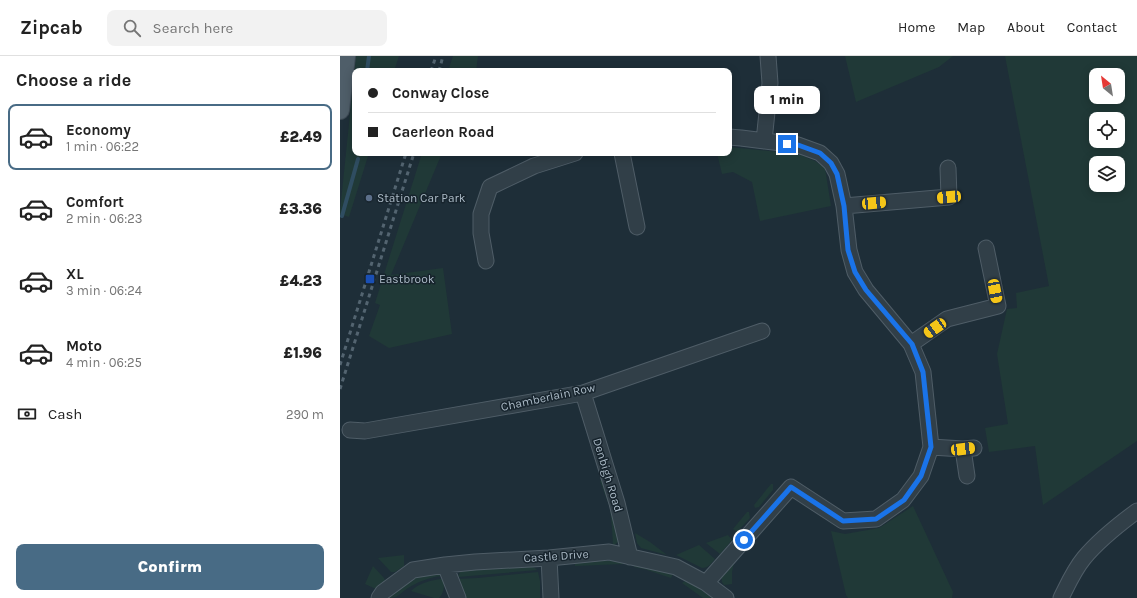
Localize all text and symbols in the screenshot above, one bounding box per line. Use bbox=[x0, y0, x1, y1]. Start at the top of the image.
search box bbox=[107, 10, 387, 46]
text: Zipcab bbox=[20, 17, 83, 39]
icon: search bbox=[121, 17, 143, 39]
text: Search here bbox=[153, 19, 233, 37]
text: Home bbox=[898, 19, 935, 36]
text: Map bbox=[957, 19, 985, 36]
text: About bbox=[1007, 19, 1045, 36]
text: Contact bbox=[1067, 19, 1117, 36]
north arrow bbox=[1089, 68, 1125, 104]
map controls bbox=[1089, 68, 1125, 192]
text: Choose a ride bbox=[16, 69, 131, 91]
text: Conway Close bbox=[392, 84, 489, 102]
callout: 1 min bbox=[754, 86, 820, 114]
text: 1 min bbox=[770, 92, 804, 107]
button: locate bbox=[1089, 112, 1125, 148]
icon: car bbox=[18, 119, 54, 155]
text: Economy bbox=[66, 121, 131, 139]
text: Caerleon Road bbox=[392, 123, 494, 141]
text: £2.49 bbox=[280, 128, 322, 146]
route end bbox=[778, 135, 796, 153]
text: 1 min · 06:22 bbox=[66, 139, 139, 154]
button: layers bbox=[1089, 156, 1125, 192]
car bbox=[937, 190, 961, 204]
icon: car bbox=[18, 191, 54, 227]
place label: Station Car Park bbox=[377, 191, 466, 205]
text: Comfort bbox=[66, 193, 124, 211]
marker: Station Car Park bbox=[364, 193, 374, 203]
car bbox=[862, 196, 886, 210]
text: £3.36 bbox=[279, 200, 322, 218]
text: 2 min · 06:23 bbox=[66, 211, 142, 226]
icon: car bbox=[18, 263, 54, 299]
text: XL bbox=[66, 265, 84, 283]
text: £4.23 bbox=[280, 272, 322, 290]
place label: Eastbrook bbox=[379, 272, 435, 286]
marker: Eastbrook bbox=[364, 273, 376, 285]
car bbox=[987, 278, 1003, 304]
text: 3 min · 06:24 bbox=[66, 283, 142, 298]
car bbox=[922, 316, 948, 340]
icon: car bbox=[18, 335, 54, 371]
text: Moto bbox=[66, 337, 102, 355]
text: £1.96 bbox=[284, 344, 322, 362]
text: 4 min · 06:25 bbox=[66, 355, 142, 370]
street label: Chamberlain Row bbox=[499, 380, 597, 414]
icon: cash bbox=[16, 403, 38, 425]
text: Cash bbox=[48, 405, 82, 423]
text: 290 m bbox=[286, 407, 324, 422]
street label: Denbigh Road bbox=[590, 436, 626, 514]
car bbox=[950, 442, 976, 456]
route start bbox=[735, 531, 753, 549]
button: Confirm bbox=[16, 544, 324, 590]
street label: Castle Drive bbox=[523, 547, 589, 565]

